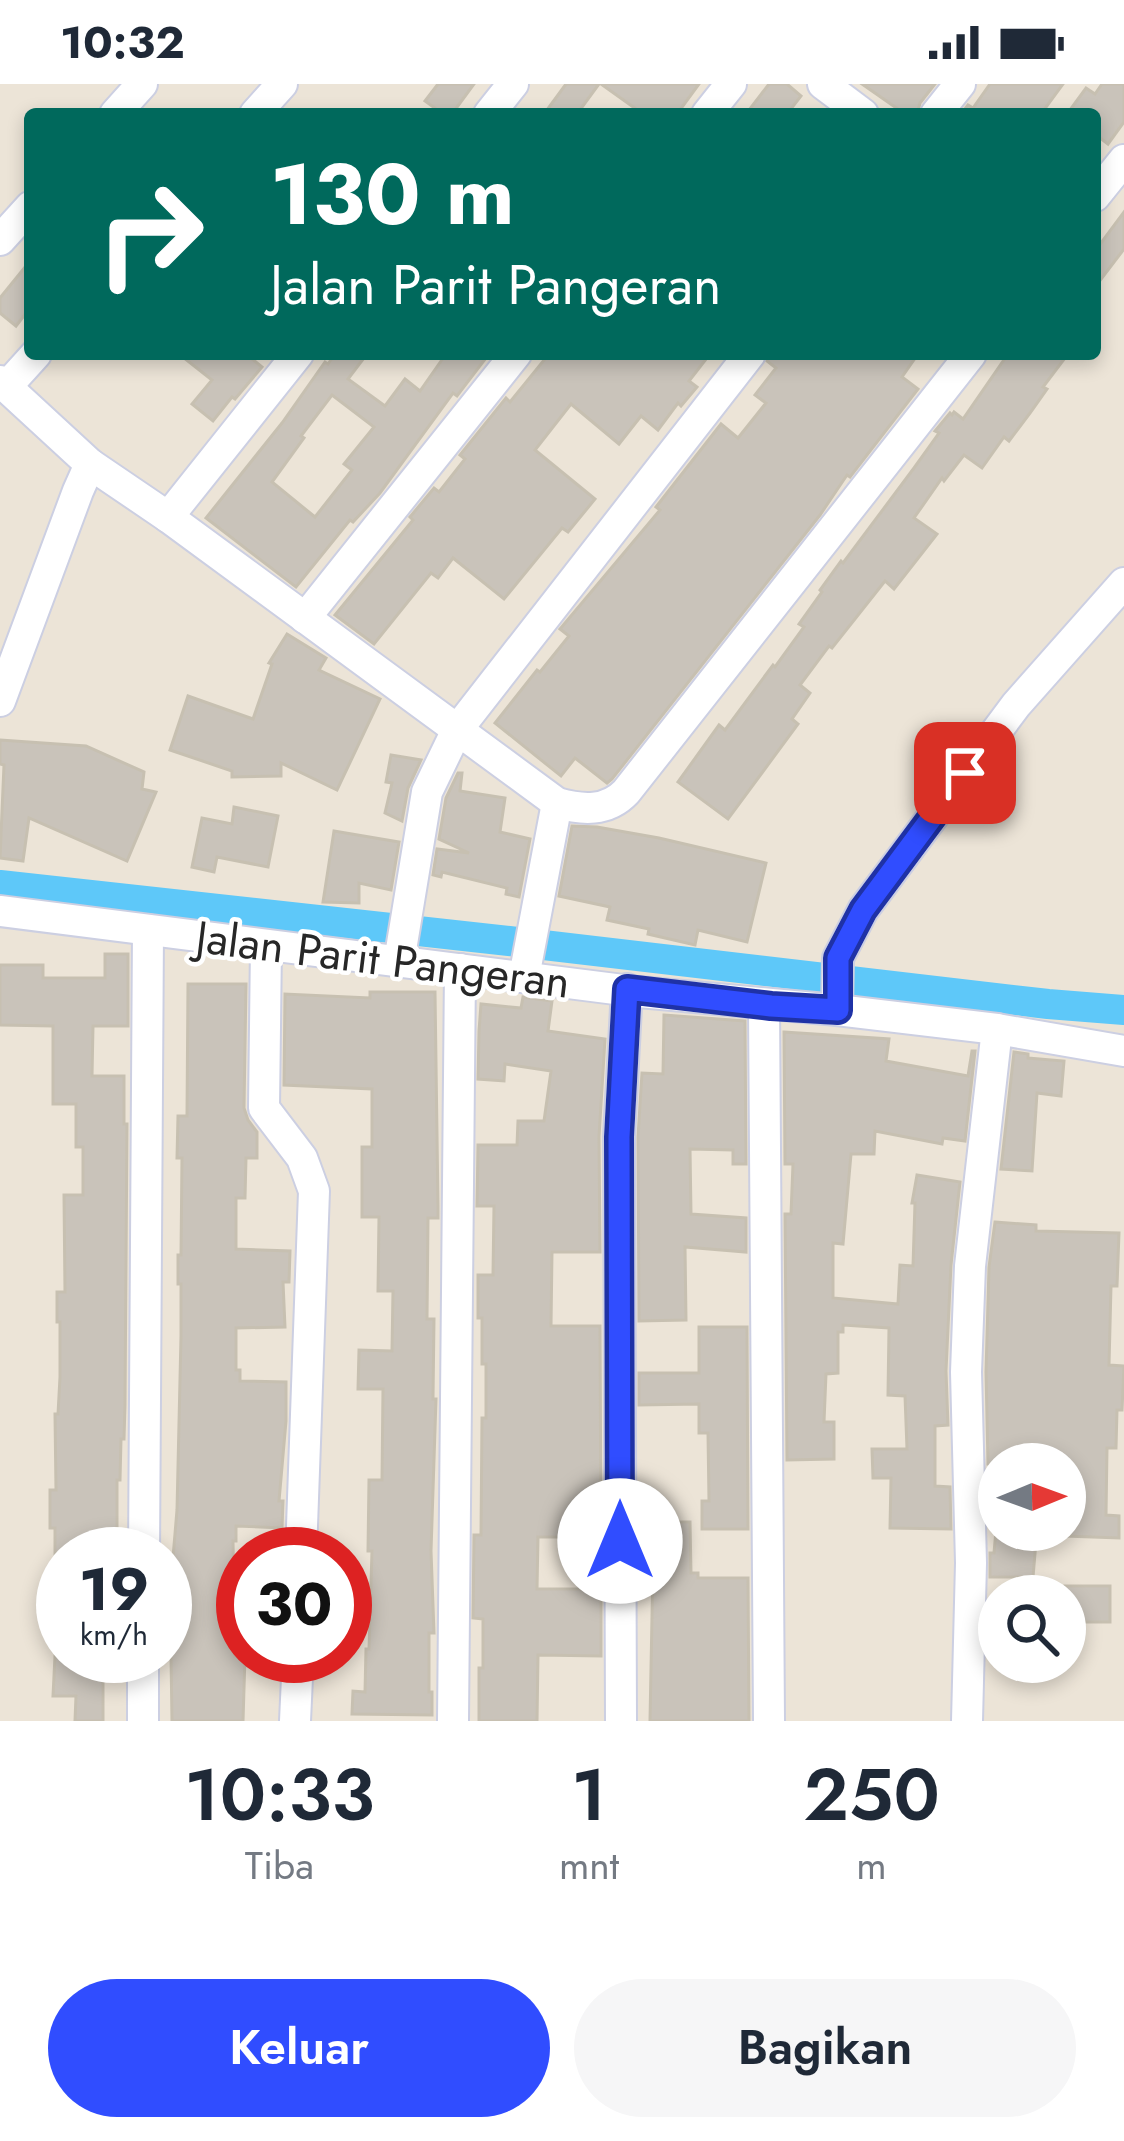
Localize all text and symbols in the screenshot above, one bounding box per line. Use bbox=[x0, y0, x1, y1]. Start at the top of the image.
text: 10:32 bbox=[60, 10, 185, 75]
text: 130 m bbox=[270, 134, 515, 256]
icon: right bbox=[72, 156, 228, 312]
text: Jalan Parit Pangeran bbox=[270, 246, 721, 324]
pin bbox=[914, 722, 1016, 824]
icon: arrive bbox=[932, 740, 998, 806]
street label: Jalan Parit Pangeran bbox=[187, 904, 574, 1015]
north arrow bbox=[978, 1443, 1086, 1551]
map controls bbox=[978, 1443, 1086, 1683]
position arrow bbox=[557, 1478, 683, 1604]
speed limit sign: 30 bbox=[216, 1527, 372, 1683]
text: 19 bbox=[79, 1546, 149, 1633]
button: search bbox=[978, 1575, 1086, 1683]
text: km/h bbox=[80, 1613, 148, 1656]
text: 10:33 bbox=[184, 1743, 375, 1847]
text: 1 bbox=[571, 1743, 607, 1847]
text: 250 bbox=[803, 1743, 940, 1847]
text: Tiba bbox=[245, 1837, 314, 1894]
text: mnt bbox=[559, 1837, 619, 1894]
text: m bbox=[856, 1837, 887, 1894]
button: Keluar bbox=[48, 1979, 550, 2117]
button: Bagikan bbox=[574, 1979, 1076, 2117]

